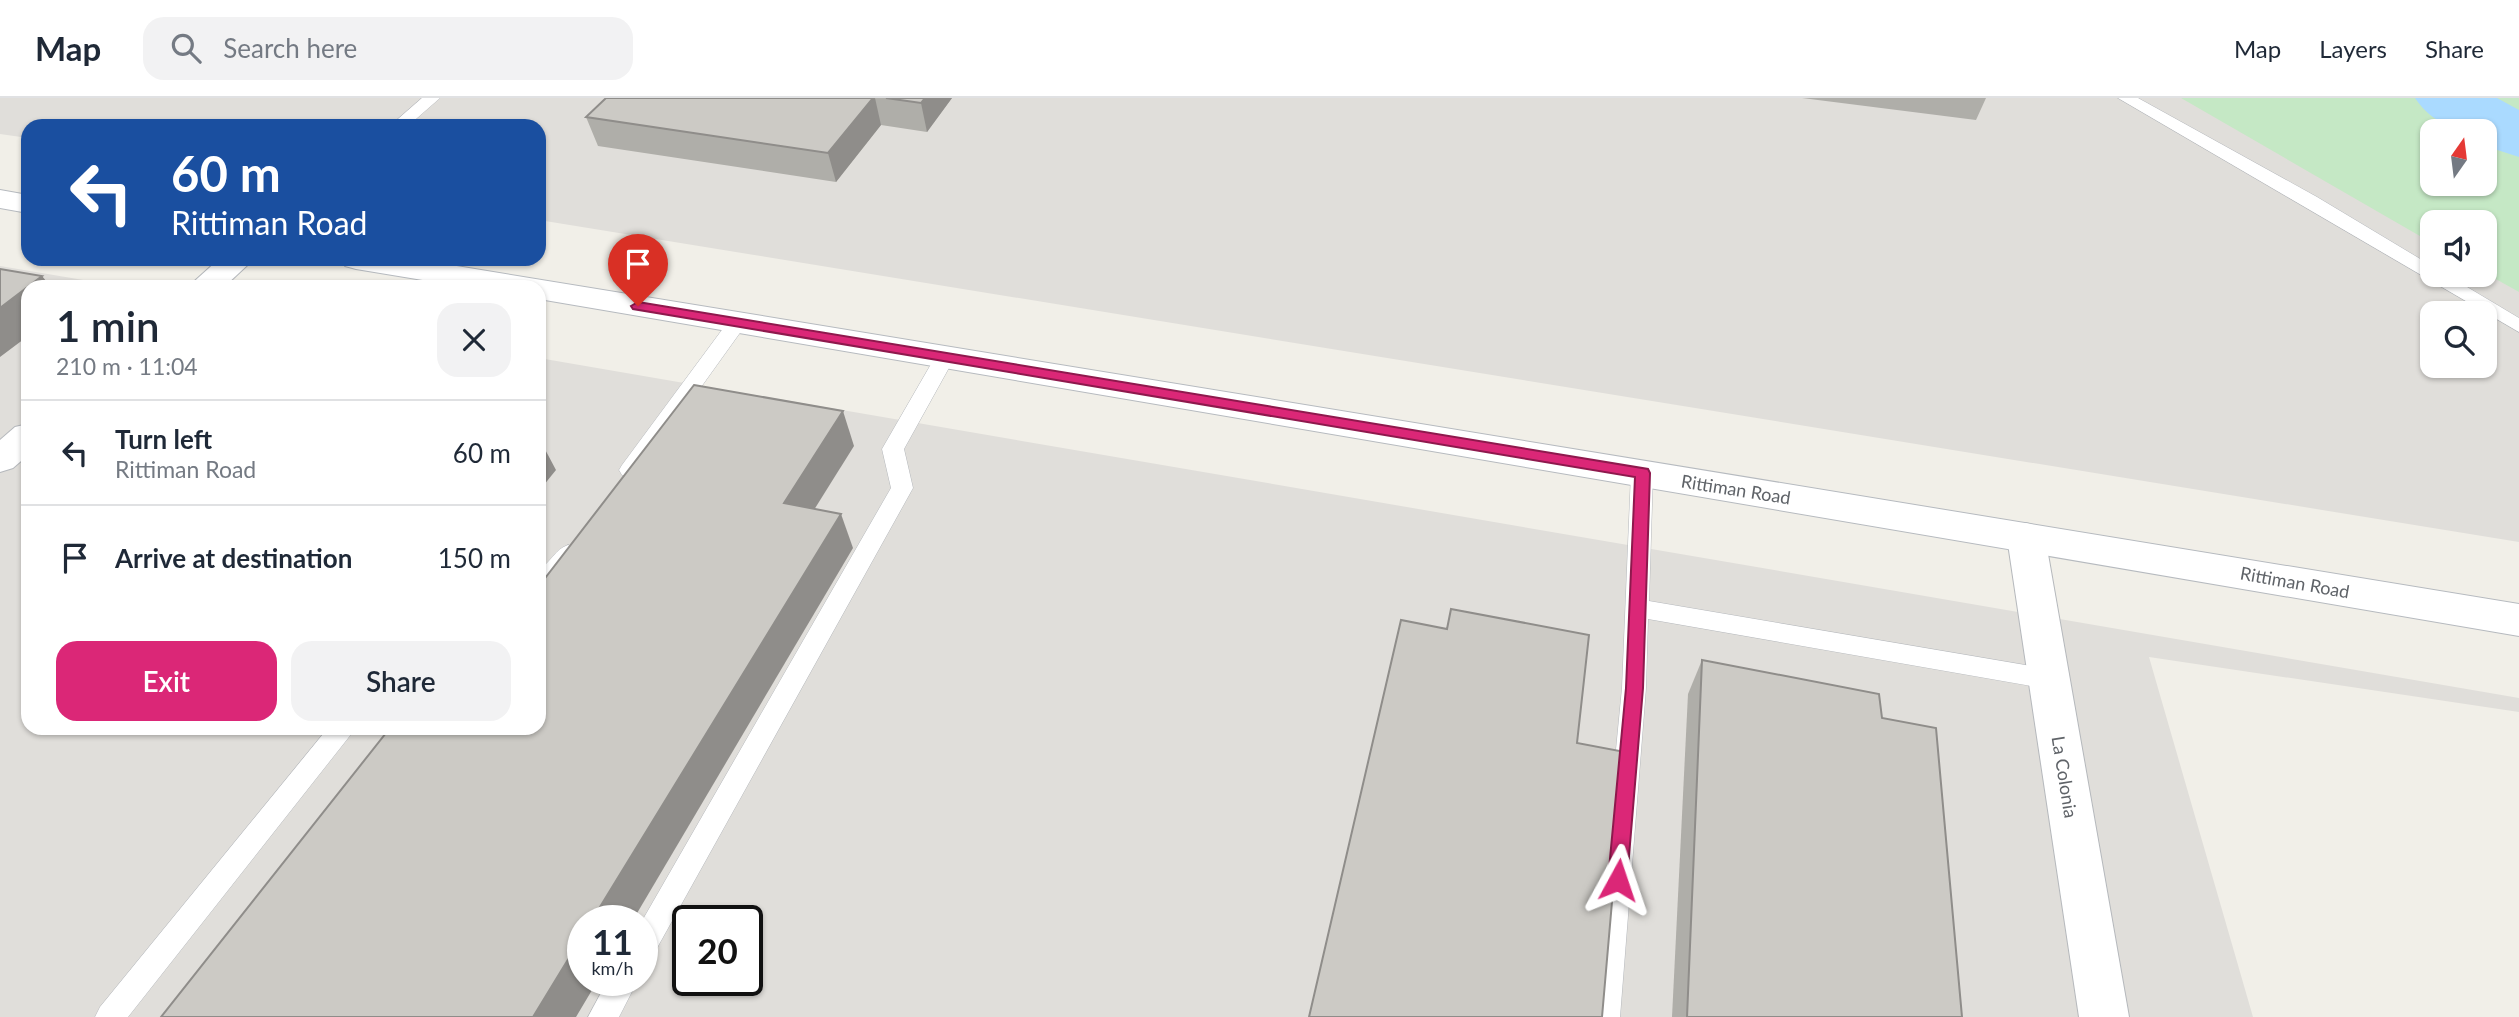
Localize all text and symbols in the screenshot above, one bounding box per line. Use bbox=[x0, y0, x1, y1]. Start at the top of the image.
search box bbox=[143, 17, 633, 80]
text: Map bbox=[35, 28, 101, 68]
icon: search bbox=[167, 29, 205, 67]
text: Search here bbox=[223, 32, 357, 64]
text: Map bbox=[2234, 34, 2281, 63]
text: Layers bbox=[2319, 34, 2387, 63]
text: Share bbox=[2425, 34, 2484, 63]
north arrow bbox=[2420, 119, 2497, 196]
map controls bbox=[2420, 119, 2497, 378]
text: 60 m bbox=[171, 144, 281, 202]
icon: left bbox=[56, 147, 147, 238]
text: Rittiman Road bbox=[171, 203, 368, 242]
button: sound bbox=[2420, 210, 2497, 287]
pin bbox=[608, 234, 668, 306]
icon: arrive bbox=[619, 245, 657, 283]
text: 1 min bbox=[56, 301, 160, 351]
button: search bbox=[2420, 301, 2497, 378]
button: close bbox=[437, 303, 511, 377]
text: 210 m · 11:04 bbox=[56, 352, 198, 380]
text: Turn left bbox=[115, 423, 212, 455]
icon: left bbox=[56, 434, 94, 472]
text: 60 m bbox=[453, 437, 511, 469]
text: Rittiman Road bbox=[115, 455, 256, 483]
street label: Rittiman Road bbox=[1680, 469, 1792, 509]
icon: arrive bbox=[56, 539, 94, 577]
text: Arrive at destination bbox=[115, 542, 352, 574]
text: 150 m bbox=[438, 542, 511, 574]
street label: Rittiman Road bbox=[2239, 562, 2351, 602]
button: Exit bbox=[56, 641, 277, 721]
button: Share bbox=[291, 641, 511, 721]
street label: La Colonia bbox=[2048, 734, 2082, 820]
position arrow bbox=[1581, 843, 1655, 917]
speed limit sign: 20 bbox=[672, 905, 763, 996]
text: 11 bbox=[592, 920, 633, 962]
text: km/h bbox=[591, 957, 634, 979]

